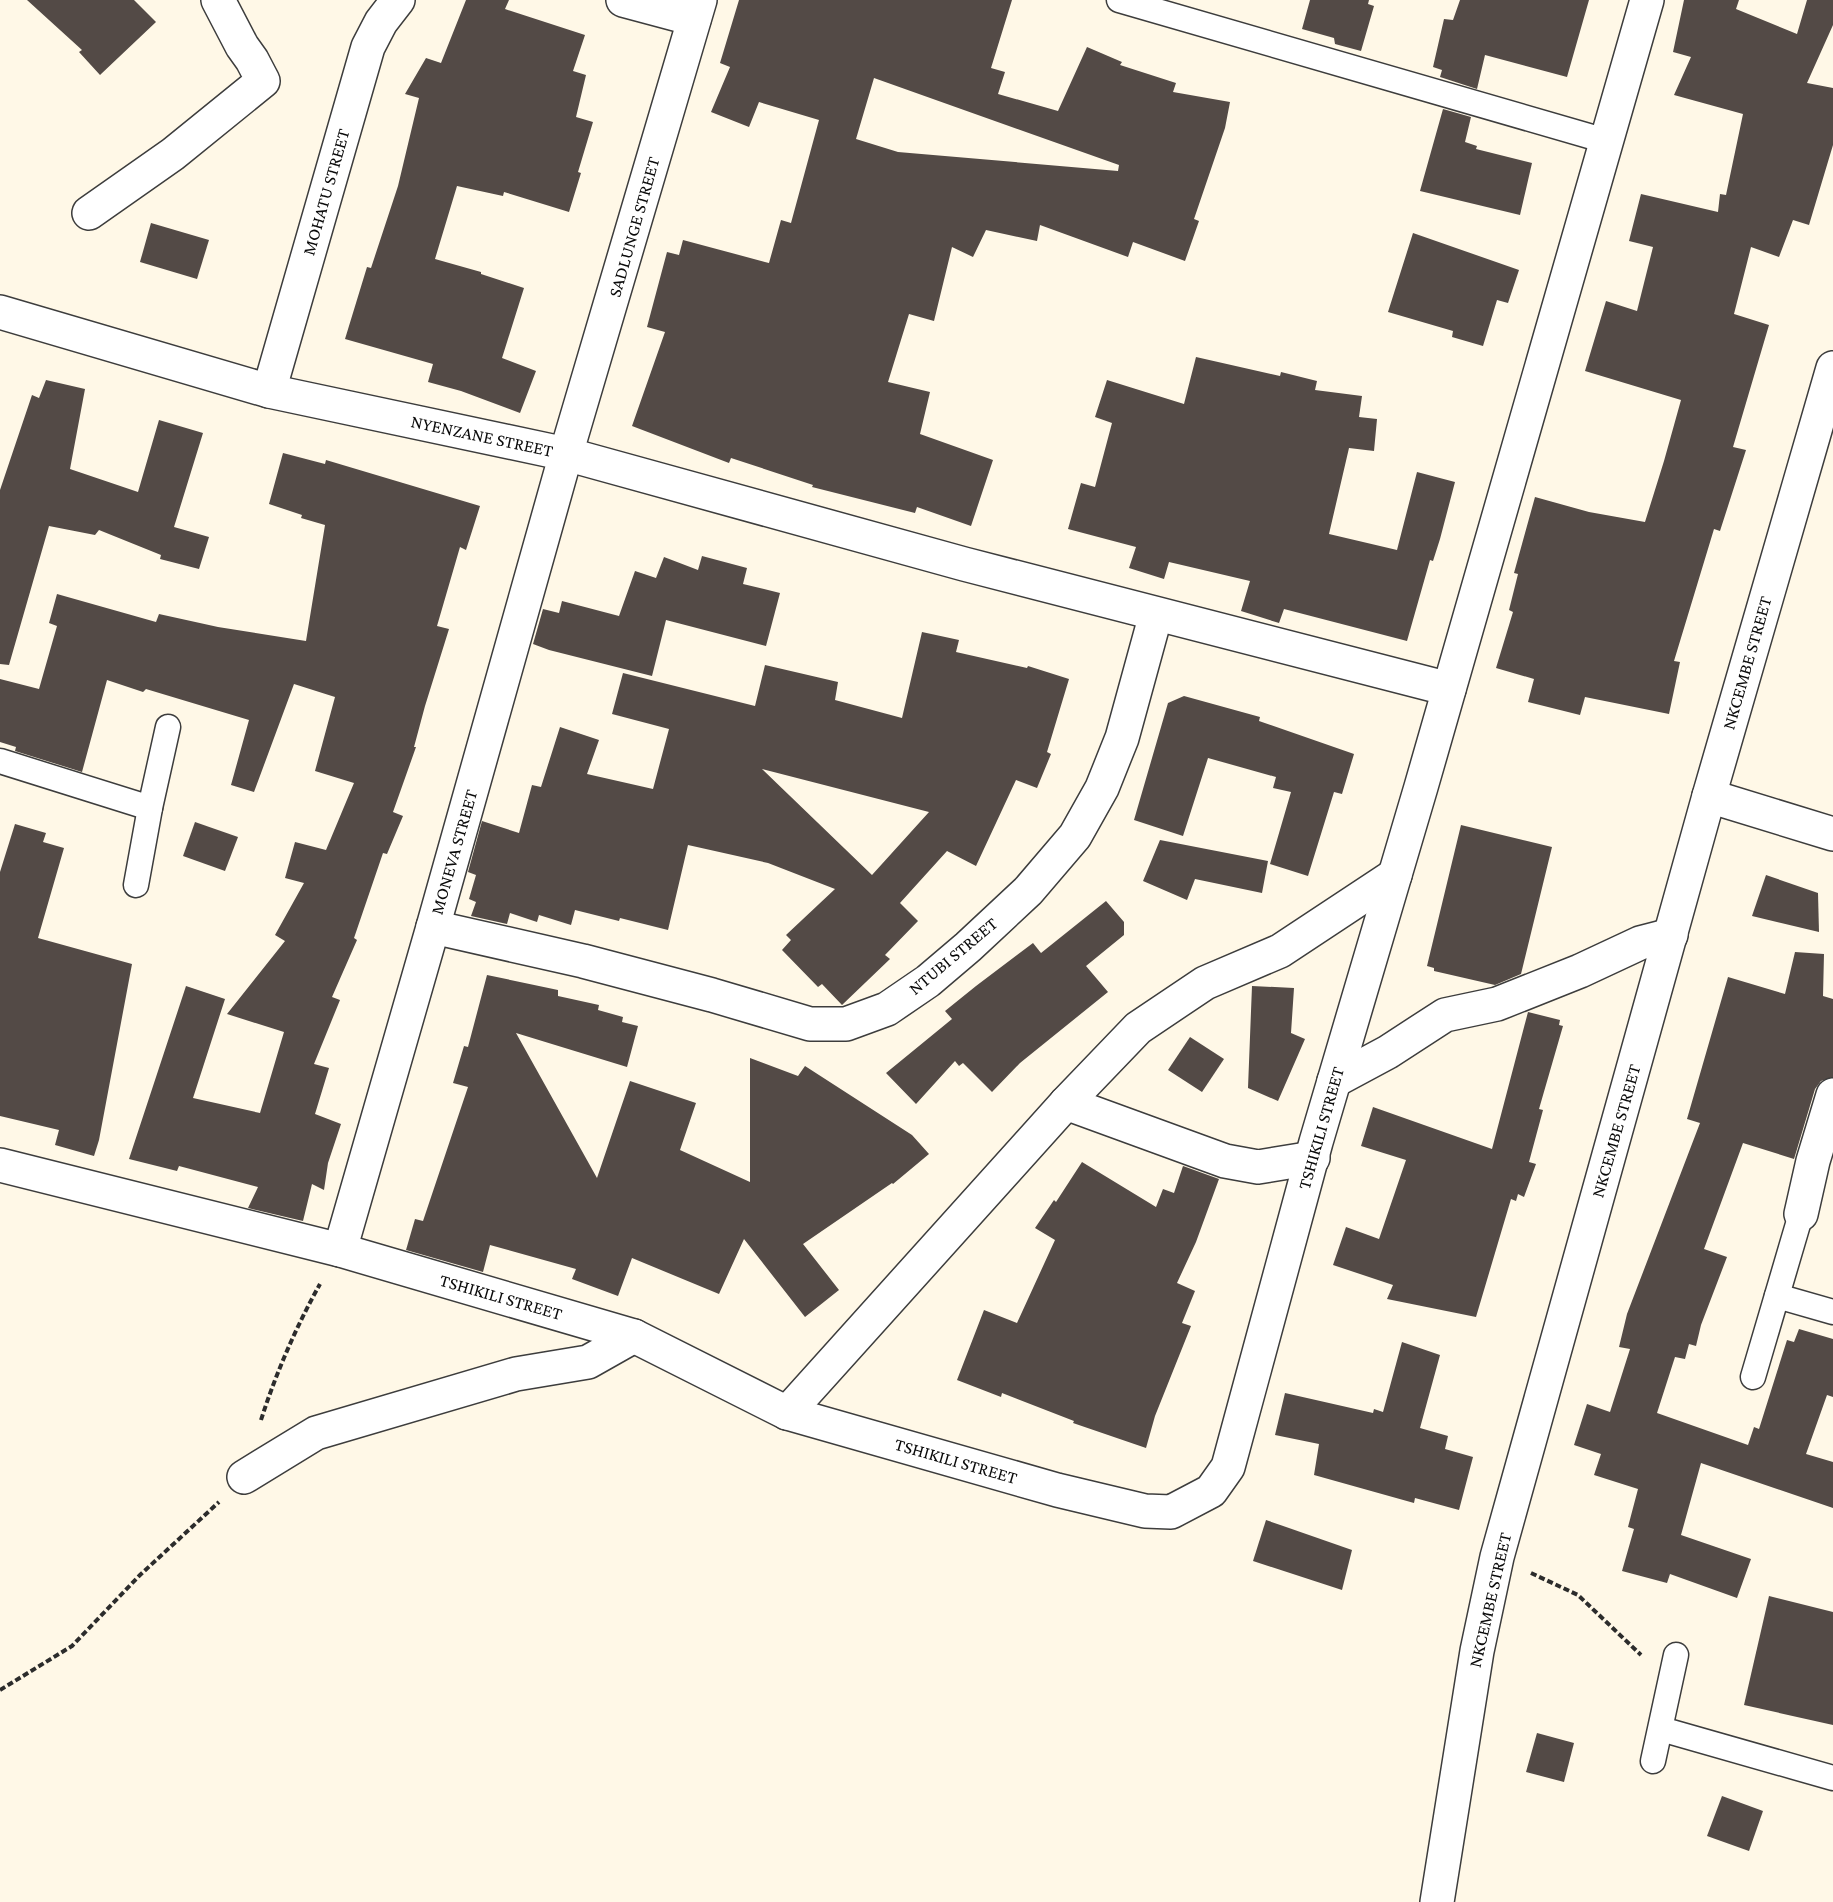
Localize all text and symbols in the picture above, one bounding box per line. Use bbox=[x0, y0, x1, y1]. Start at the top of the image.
street label: MOHATU STREET bbox=[298, 126, 354, 258]
street label: SADLUNGE STREET bbox=[604, 154, 664, 299]
street label: NYENZANE STREET bbox=[409, 411, 555, 461]
street label: NKCEMBE STREET bbox=[1718, 594, 1776, 732]
street label: MONEVA STREET bbox=[427, 787, 481, 917]
street label: NTUBI STREET bbox=[905, 913, 1001, 999]
street label: NKCEMBE STREET bbox=[1587, 1062, 1645, 1200]
street label: TSHIKILI STREET bbox=[1294, 1064, 1348, 1192]
street label: TSHIKILI STREET bbox=[437, 1270, 565, 1324]
street label: TSHIKILI STREET bbox=[892, 1434, 1020, 1488]
street label: NKCEMBE STREET bbox=[1465, 1530, 1515, 1669]

